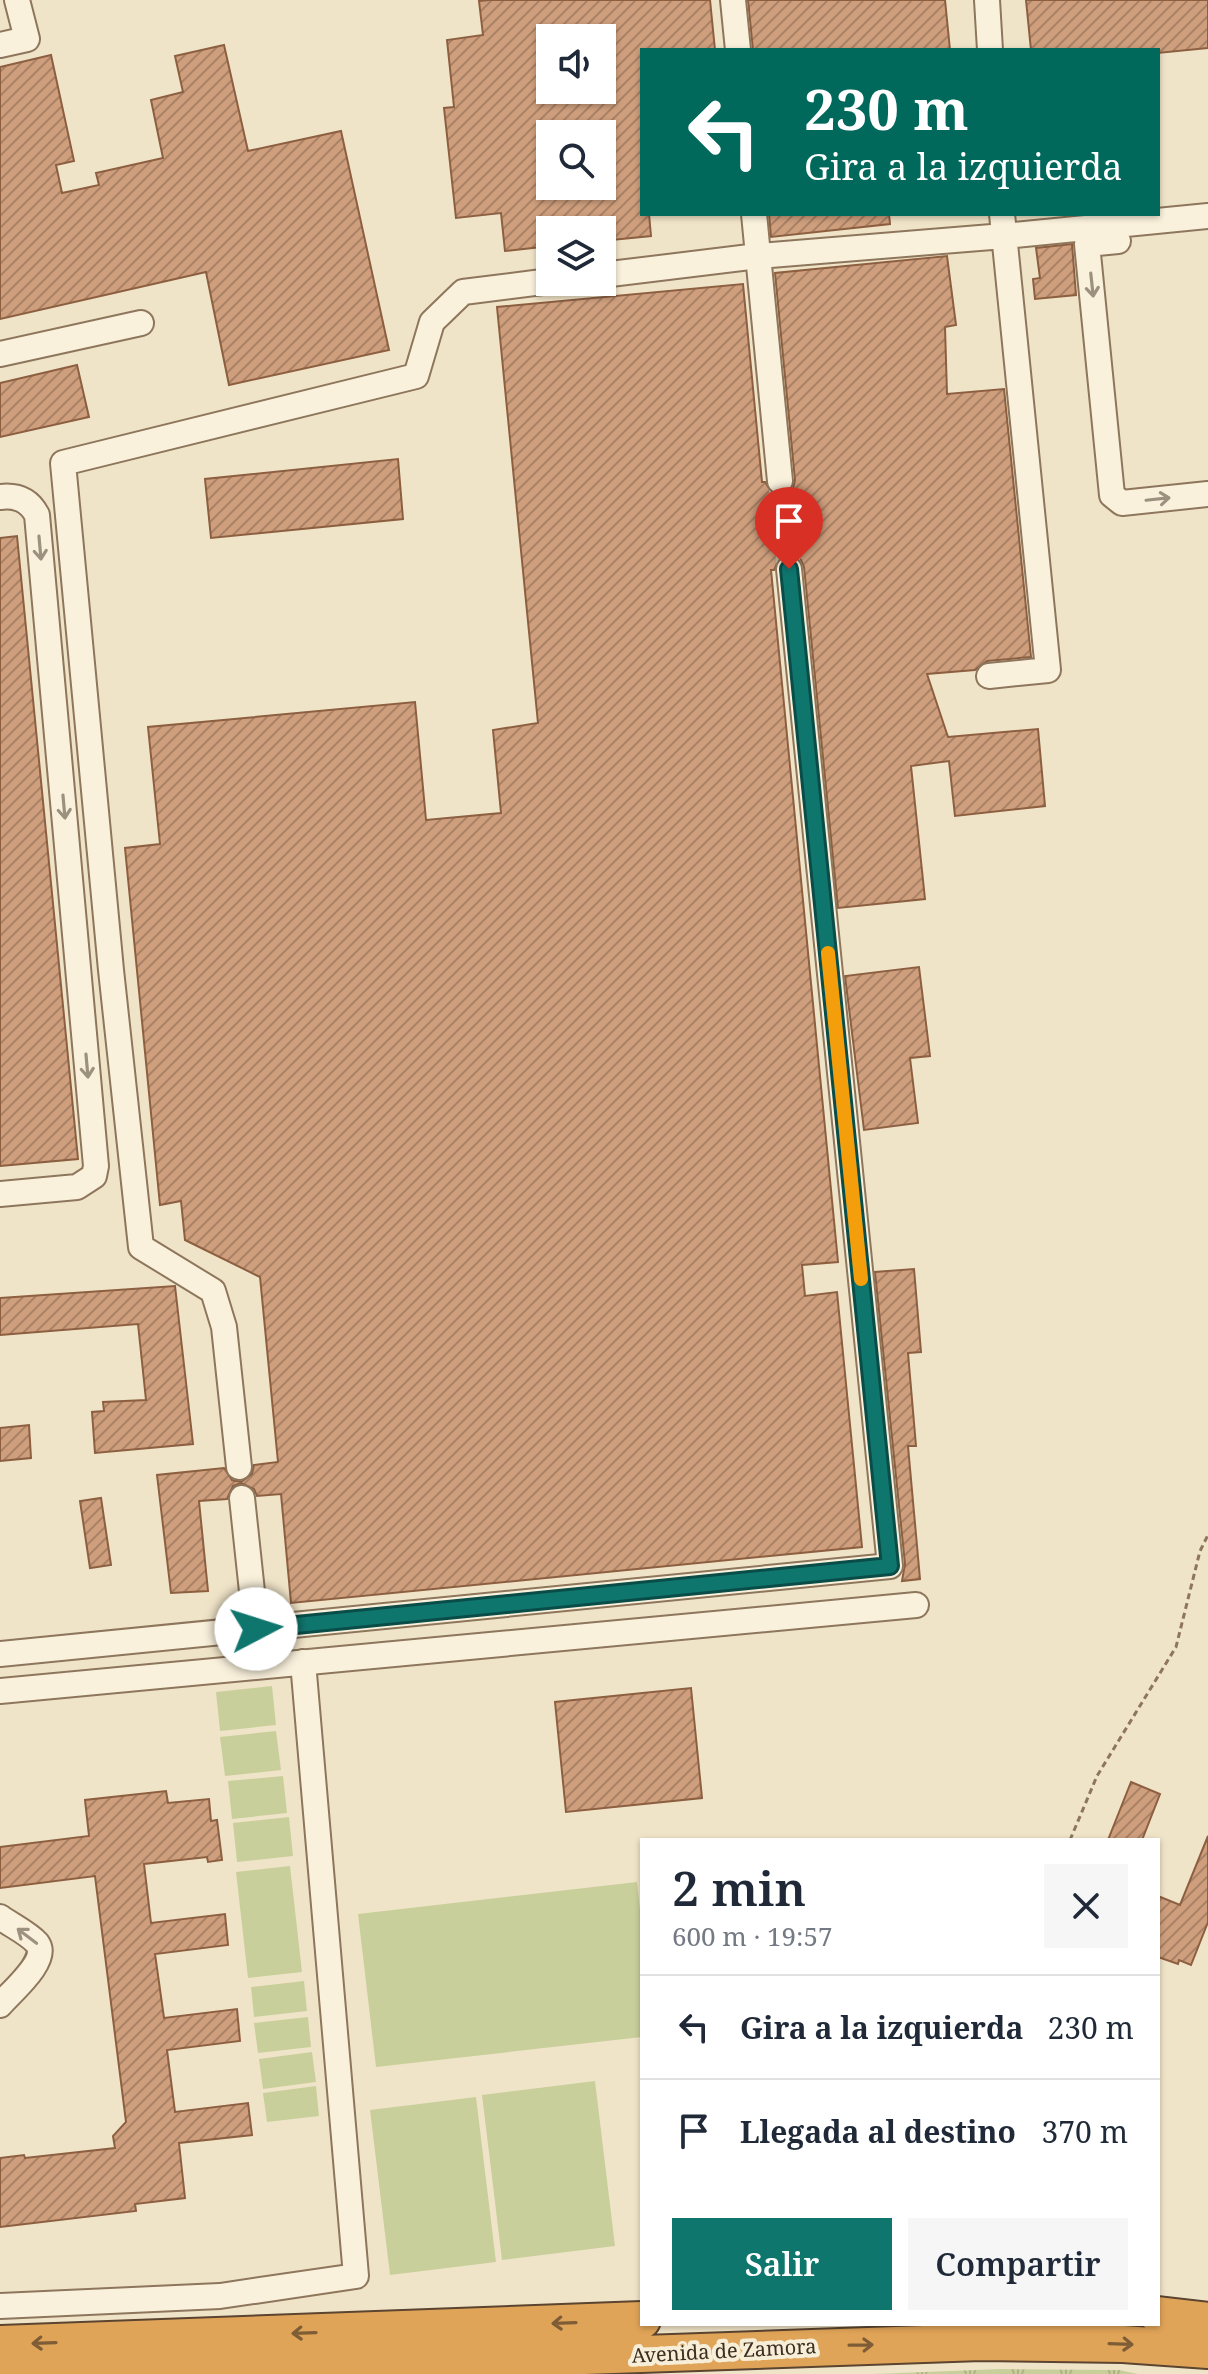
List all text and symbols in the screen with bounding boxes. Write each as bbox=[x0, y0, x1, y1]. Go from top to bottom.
map controls bbox=[536, 24, 616, 296]
button: sound bbox=[536, 24, 616, 104]
text: 230 m bbox=[804, 70, 969, 146]
icon: left bbox=[672, 80, 776, 184]
button: search bbox=[536, 120, 616, 200]
text: Gira a la izquierda bbox=[804, 142, 1123, 191]
button: layers bbox=[536, 216, 616, 296]
one-way arrow bbox=[1084, 271, 1099, 298]
pin bbox=[755, 487, 823, 569]
one-way arrow bbox=[1144, 492, 1171, 507]
icon: arrive bbox=[767, 499, 811, 543]
one-way arrow bbox=[33, 534, 48, 561]
one-way arrow bbox=[56, 793, 71, 820]
one-way arrow bbox=[80, 1052, 95, 1079]
position arrow bbox=[214, 1587, 298, 1671]
text: 2 min bbox=[672, 1855, 806, 1920]
button: close bbox=[1044, 1864, 1128, 1948]
text: 600 m · 19:57 bbox=[672, 1918, 833, 1954]
one-way arrow bbox=[17, 1928, 38, 1945]
icon: left bbox=[672, 2005, 716, 2049]
text: Gira a la izquierda bbox=[740, 2007, 1023, 2048]
text: 230 m bbox=[1047, 2007, 1134, 2048]
icon: arrive bbox=[672, 2109, 716, 2153]
text: Llegada al destino bbox=[740, 2111, 1016, 2152]
text: 370 m bbox=[1042, 2111, 1128, 2152]
button: Salir bbox=[672, 2218, 892, 2310]
button: Compartir bbox=[908, 2218, 1128, 2310]
one-way arrow bbox=[551, 2315, 578, 2330]
one-way arrow bbox=[291, 2325, 318, 2340]
street label: Avenida de Zamora bbox=[631, 2332, 817, 2369]
one-way arrow bbox=[31, 2335, 58, 2350]
one-way arrow bbox=[1107, 2336, 1134, 2352]
one-way arrow bbox=[847, 2337, 874, 2352]

